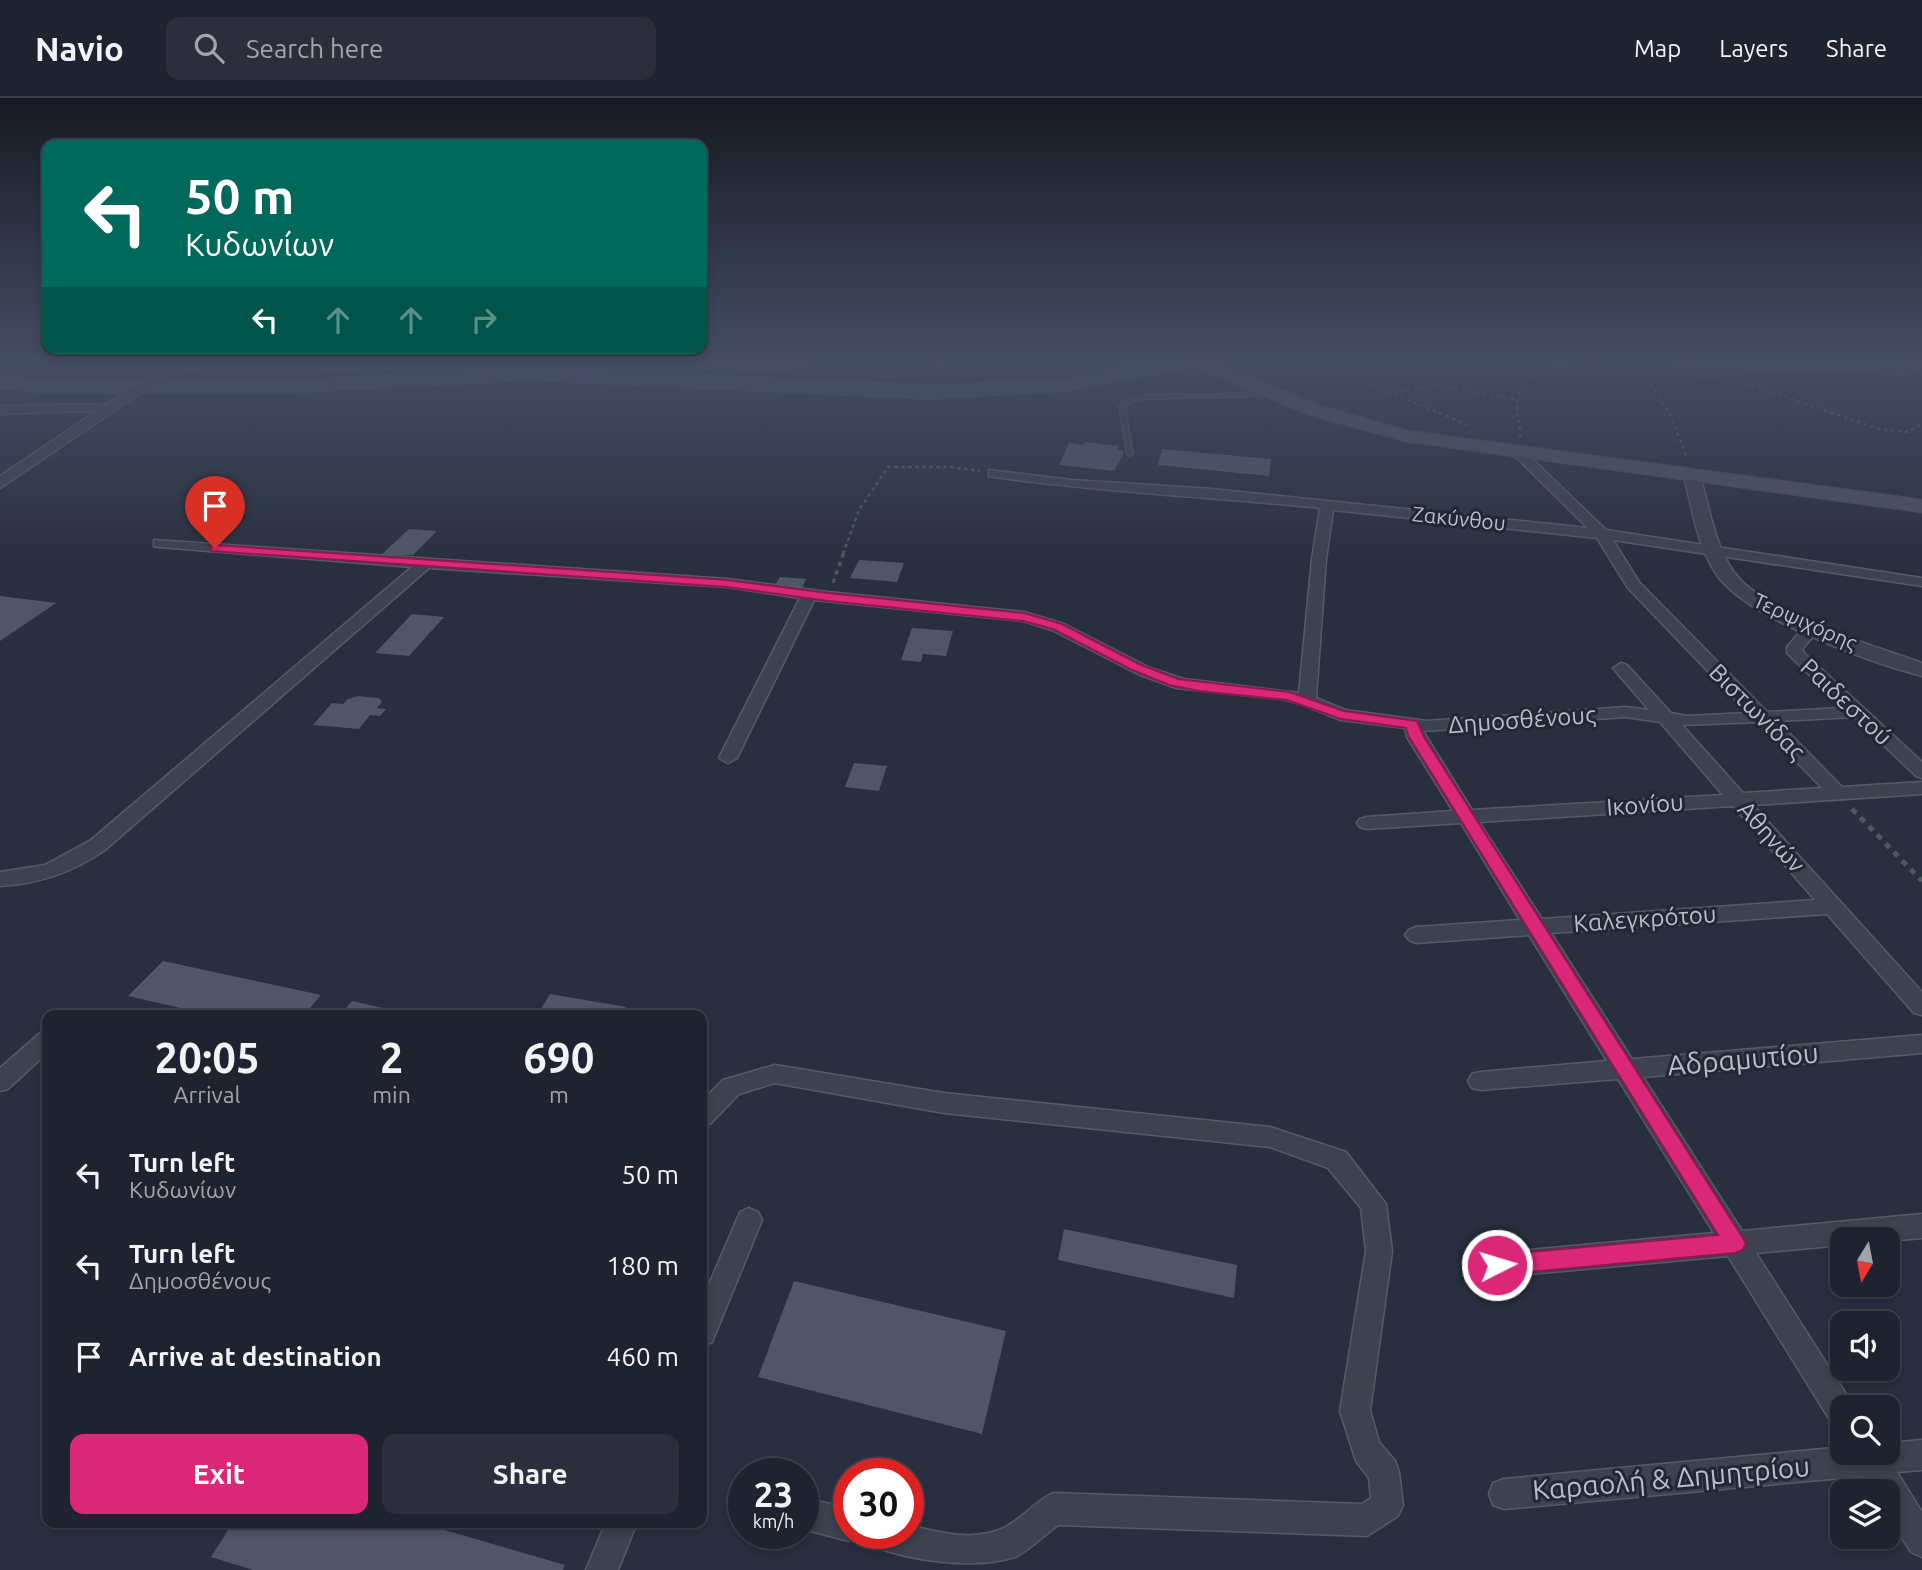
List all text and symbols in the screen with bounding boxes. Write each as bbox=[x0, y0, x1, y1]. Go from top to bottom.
search box bbox=[166, 17, 656, 80]
icon: search bbox=[190, 29, 228, 67]
text: Navio bbox=[35, 30, 124, 67]
text: Search here bbox=[246, 34, 383, 63]
text: Map bbox=[1634, 35, 1681, 62]
text: Layers bbox=[1719, 35, 1788, 62]
text: Share bbox=[1826, 35, 1887, 62]
icon: left bbox=[70, 168, 161, 259]
text: 50 m bbox=[185, 168, 294, 223]
text: Κυδωνίων bbox=[185, 226, 334, 262]
icon: left bbox=[246, 301, 284, 339]
icon: ahead bbox=[319, 301, 357, 339]
icon: ahead bbox=[392, 301, 430, 339]
icon: right bbox=[465, 301, 503, 339]
pin bbox=[185, 476, 245, 548]
icon: arrive bbox=[196, 487, 234, 525]
street label: Ζακύνθου bbox=[1411, 501, 1507, 535]
street label: Τερψιχόρης bbox=[1750, 588, 1861, 655]
street label: Ραιδεστού bbox=[1795, 653, 1897, 750]
street label: Βιστωνίδας bbox=[1704, 658, 1811, 765]
street label: Δημοσθένους bbox=[1447, 701, 1597, 738]
street label: Ικονίου bbox=[1605, 788, 1685, 821]
street label: Αθηνών bbox=[1732, 796, 1811, 878]
street label: Καλεγκρότου bbox=[1573, 900, 1717, 937]
text: 20:05 bbox=[155, 1034, 260, 1081]
text: 2 bbox=[380, 1034, 403, 1081]
text: 690 bbox=[523, 1034, 594, 1081]
street label: Αδραμυτίου bbox=[1666, 1036, 1820, 1081]
text: Arrival bbox=[174, 1082, 241, 1107]
text: min bbox=[372, 1082, 411, 1107]
text: m bbox=[549, 1082, 569, 1107]
text: Turn left bbox=[129, 1148, 235, 1177]
icon: left bbox=[70, 1156, 108, 1194]
text: 50 m bbox=[621, 1160, 679, 1189]
text: Κυδωνίων bbox=[129, 1177, 236, 1202]
north arrow bbox=[1830, 1227, 1900, 1297]
map controls bbox=[1830, 1227, 1900, 1549]
position arrow bbox=[1460, 1228, 1534, 1302]
text: Turn left bbox=[129, 1239, 235, 1268]
icon: left bbox=[70, 1247, 108, 1285]
text: 180 m bbox=[607, 1251, 679, 1280]
text: Δημοσθένους bbox=[129, 1268, 271, 1293]
button: sound bbox=[1830, 1311, 1900, 1381]
icon: arrive bbox=[70, 1338, 108, 1376]
text: Arrive at destination bbox=[129, 1342, 382, 1371]
text: 460 m bbox=[607, 1342, 679, 1371]
button: search bbox=[1830, 1395, 1900, 1465]
button: Exit bbox=[70, 1434, 368, 1514]
button: Share bbox=[382, 1434, 679, 1514]
street label: Καραολή & Δημητρίου bbox=[1531, 1450, 1811, 1505]
speed limit sign: 30 bbox=[833, 1458, 924, 1549]
text: 23 bbox=[754, 1474, 793, 1514]
button: layers bbox=[1830, 1479, 1900, 1549]
text: km/h bbox=[753, 1511, 794, 1531]

